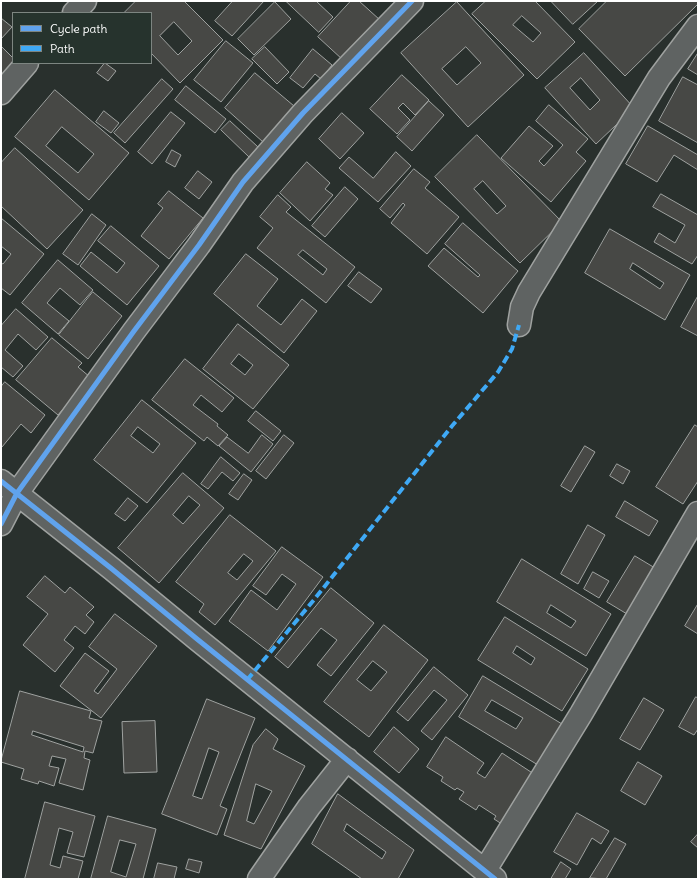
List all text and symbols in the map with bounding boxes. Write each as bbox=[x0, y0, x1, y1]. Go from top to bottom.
legend bbox=[12, 12, 152, 64]
text: Cycle path bbox=[50, 21, 107, 36]
text: Path bbox=[50, 41, 75, 56]

